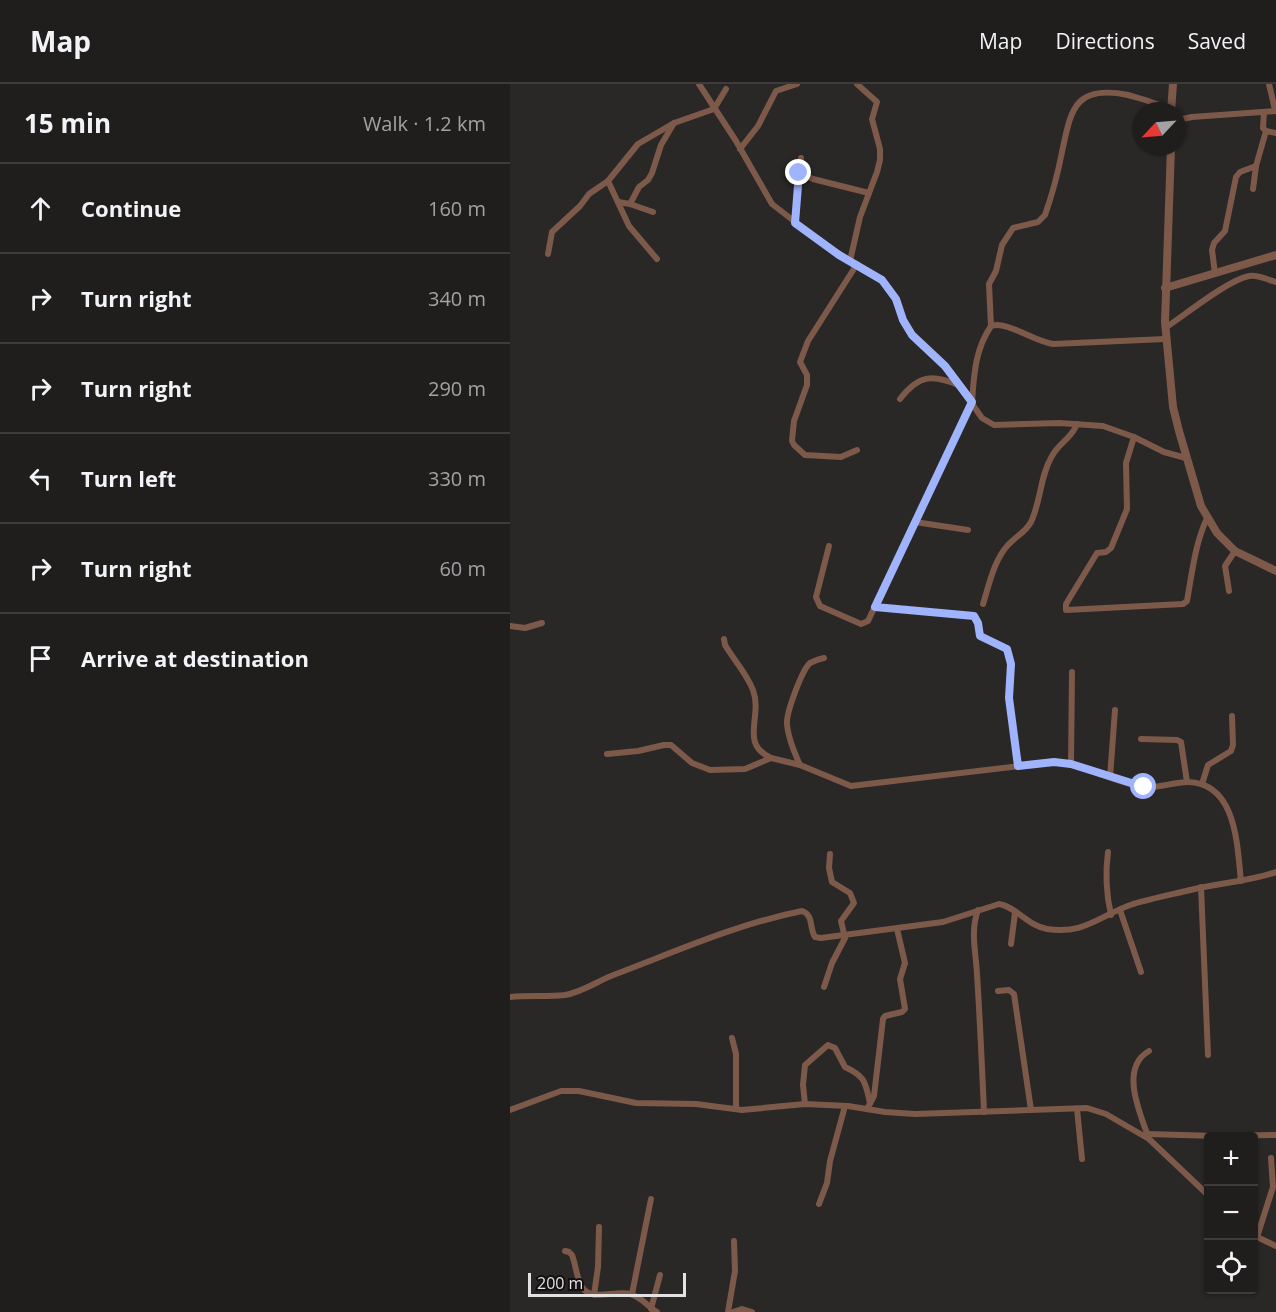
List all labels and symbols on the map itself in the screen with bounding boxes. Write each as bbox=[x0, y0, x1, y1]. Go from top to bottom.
north arrow bbox=[1132, 102, 1186, 156]
route end bbox=[785, 159, 811, 185]
route start bbox=[1130, 773, 1156, 799]
scale bar bbox=[528, 1270, 686, 1298]

